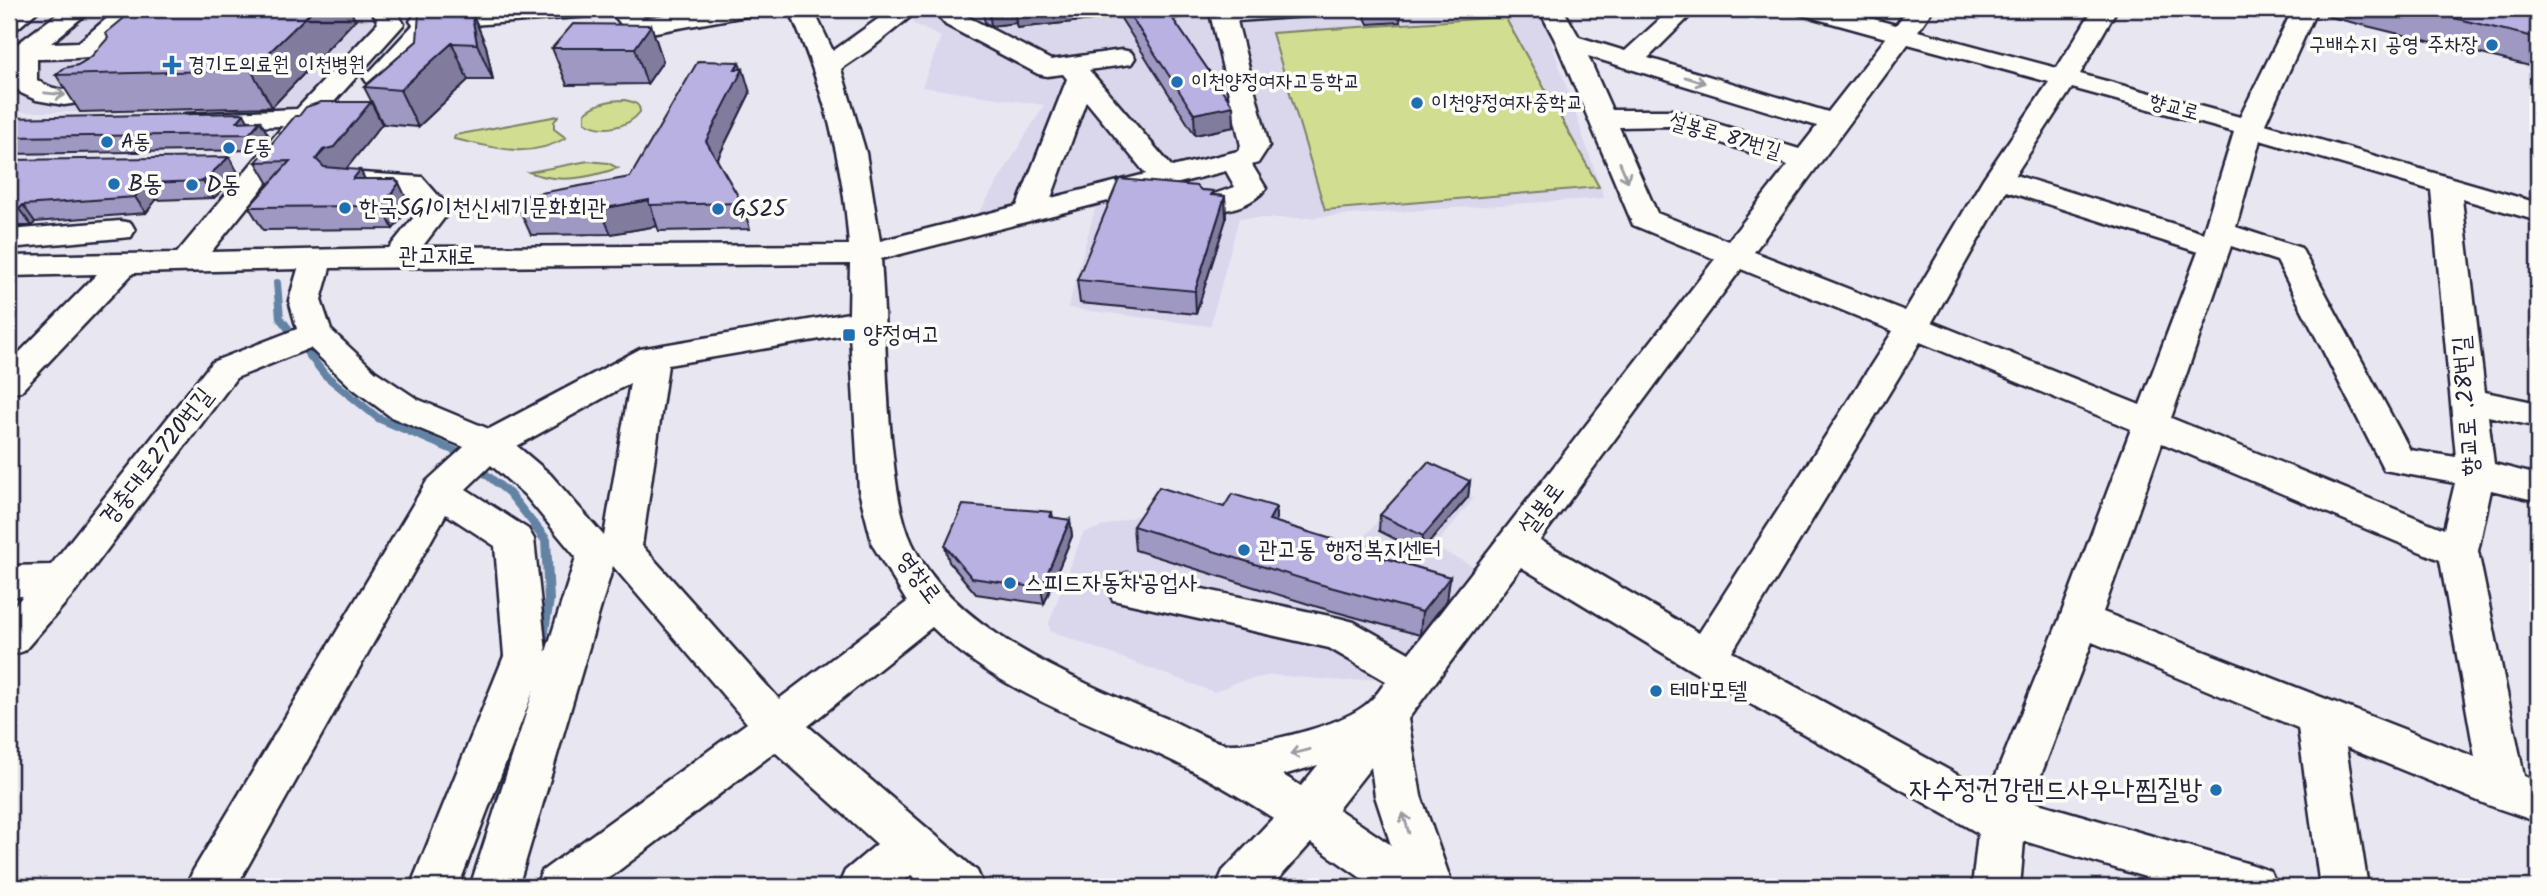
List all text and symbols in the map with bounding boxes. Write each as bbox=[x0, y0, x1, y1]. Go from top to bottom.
place label: 구배수지 공영 주차장 bbox=[2309, 29, 2478, 62]
marker: 구배수지 공영 주차장 bbox=[2484, 37, 2500, 53]
place label: 경기도의료원 이천병원 bbox=[188, 49, 365, 82]
marker: 경기도의료원 이천병원 bbox=[162, 55, 182, 75]
place label: 이천양정여자고등학교 bbox=[1191, 66, 1360, 99]
marker: 이천양정여자고등학교 bbox=[1169, 74, 1185, 90]
one-way arrow bbox=[1684, 75, 1706, 88]
street label: 향교로 bbox=[2145, 86, 2203, 130]
place label: 이천양정여자중학교 bbox=[1431, 87, 1583, 120]
one-way arrow bbox=[43, 88, 66, 101]
marker: 이천양정여자중학교 bbox=[1409, 95, 1425, 111]
street label: 설봉로 87번길 bbox=[1665, 105, 1785, 169]
place label: A동 bbox=[121, 126, 151, 159]
place label: E동 bbox=[243, 132, 272, 165]
marker: A동 bbox=[99, 134, 115, 150]
marker: E동 bbox=[221, 140, 237, 156]
one-way arrow bbox=[1619, 161, 1632, 183]
place label: B동 bbox=[128, 165, 163, 204]
place label: D동 bbox=[206, 166, 241, 205]
marker: B동 bbox=[106, 176, 122, 192]
marker: D동 bbox=[184, 177, 200, 193]
place label: 한국SGI이천신세기문화회관 bbox=[359, 189, 606, 228]
place label: GS25 bbox=[732, 190, 788, 229]
marker: 한국SGI이천신세기문화회관 bbox=[337, 200, 353, 216]
marker: GS25 bbox=[710, 201, 726, 217]
street label: 관고재로 bbox=[398, 237, 476, 276]
place label: 양정여고 bbox=[863, 316, 940, 355]
marker: 양정여고 bbox=[841, 327, 857, 343]
street label: 향교로 .28번길 bbox=[2443, 335, 2491, 477]
street label: 경충대로2720번길 bbox=[90, 379, 224, 535]
street label: 설봉로 bbox=[1509, 474, 1575, 544]
place label: 관고동 행정복지센터 bbox=[1258, 531, 1441, 570]
marker: 관고동 행정복지센터 bbox=[1236, 542, 1252, 558]
street label: 영창로 bbox=[885, 543, 951, 613]
place label: 스피드자동차공업사 bbox=[1024, 564, 1198, 603]
marker: 스피드자동차공업사 bbox=[1002, 575, 1018, 591]
place label: 테마모텔 bbox=[1670, 672, 1747, 711]
marker: 테마모텔 bbox=[1648, 683, 1664, 699]
one-way arrow bbox=[1289, 746, 1312, 759]
place label: 자수정건강랜드사우나찜질방 bbox=[1909, 768, 2202, 813]
marker: 자수정건강랜드사우나찜질방 bbox=[2208, 782, 2224, 798]
one-way arrow bbox=[1399, 812, 1412, 834]

